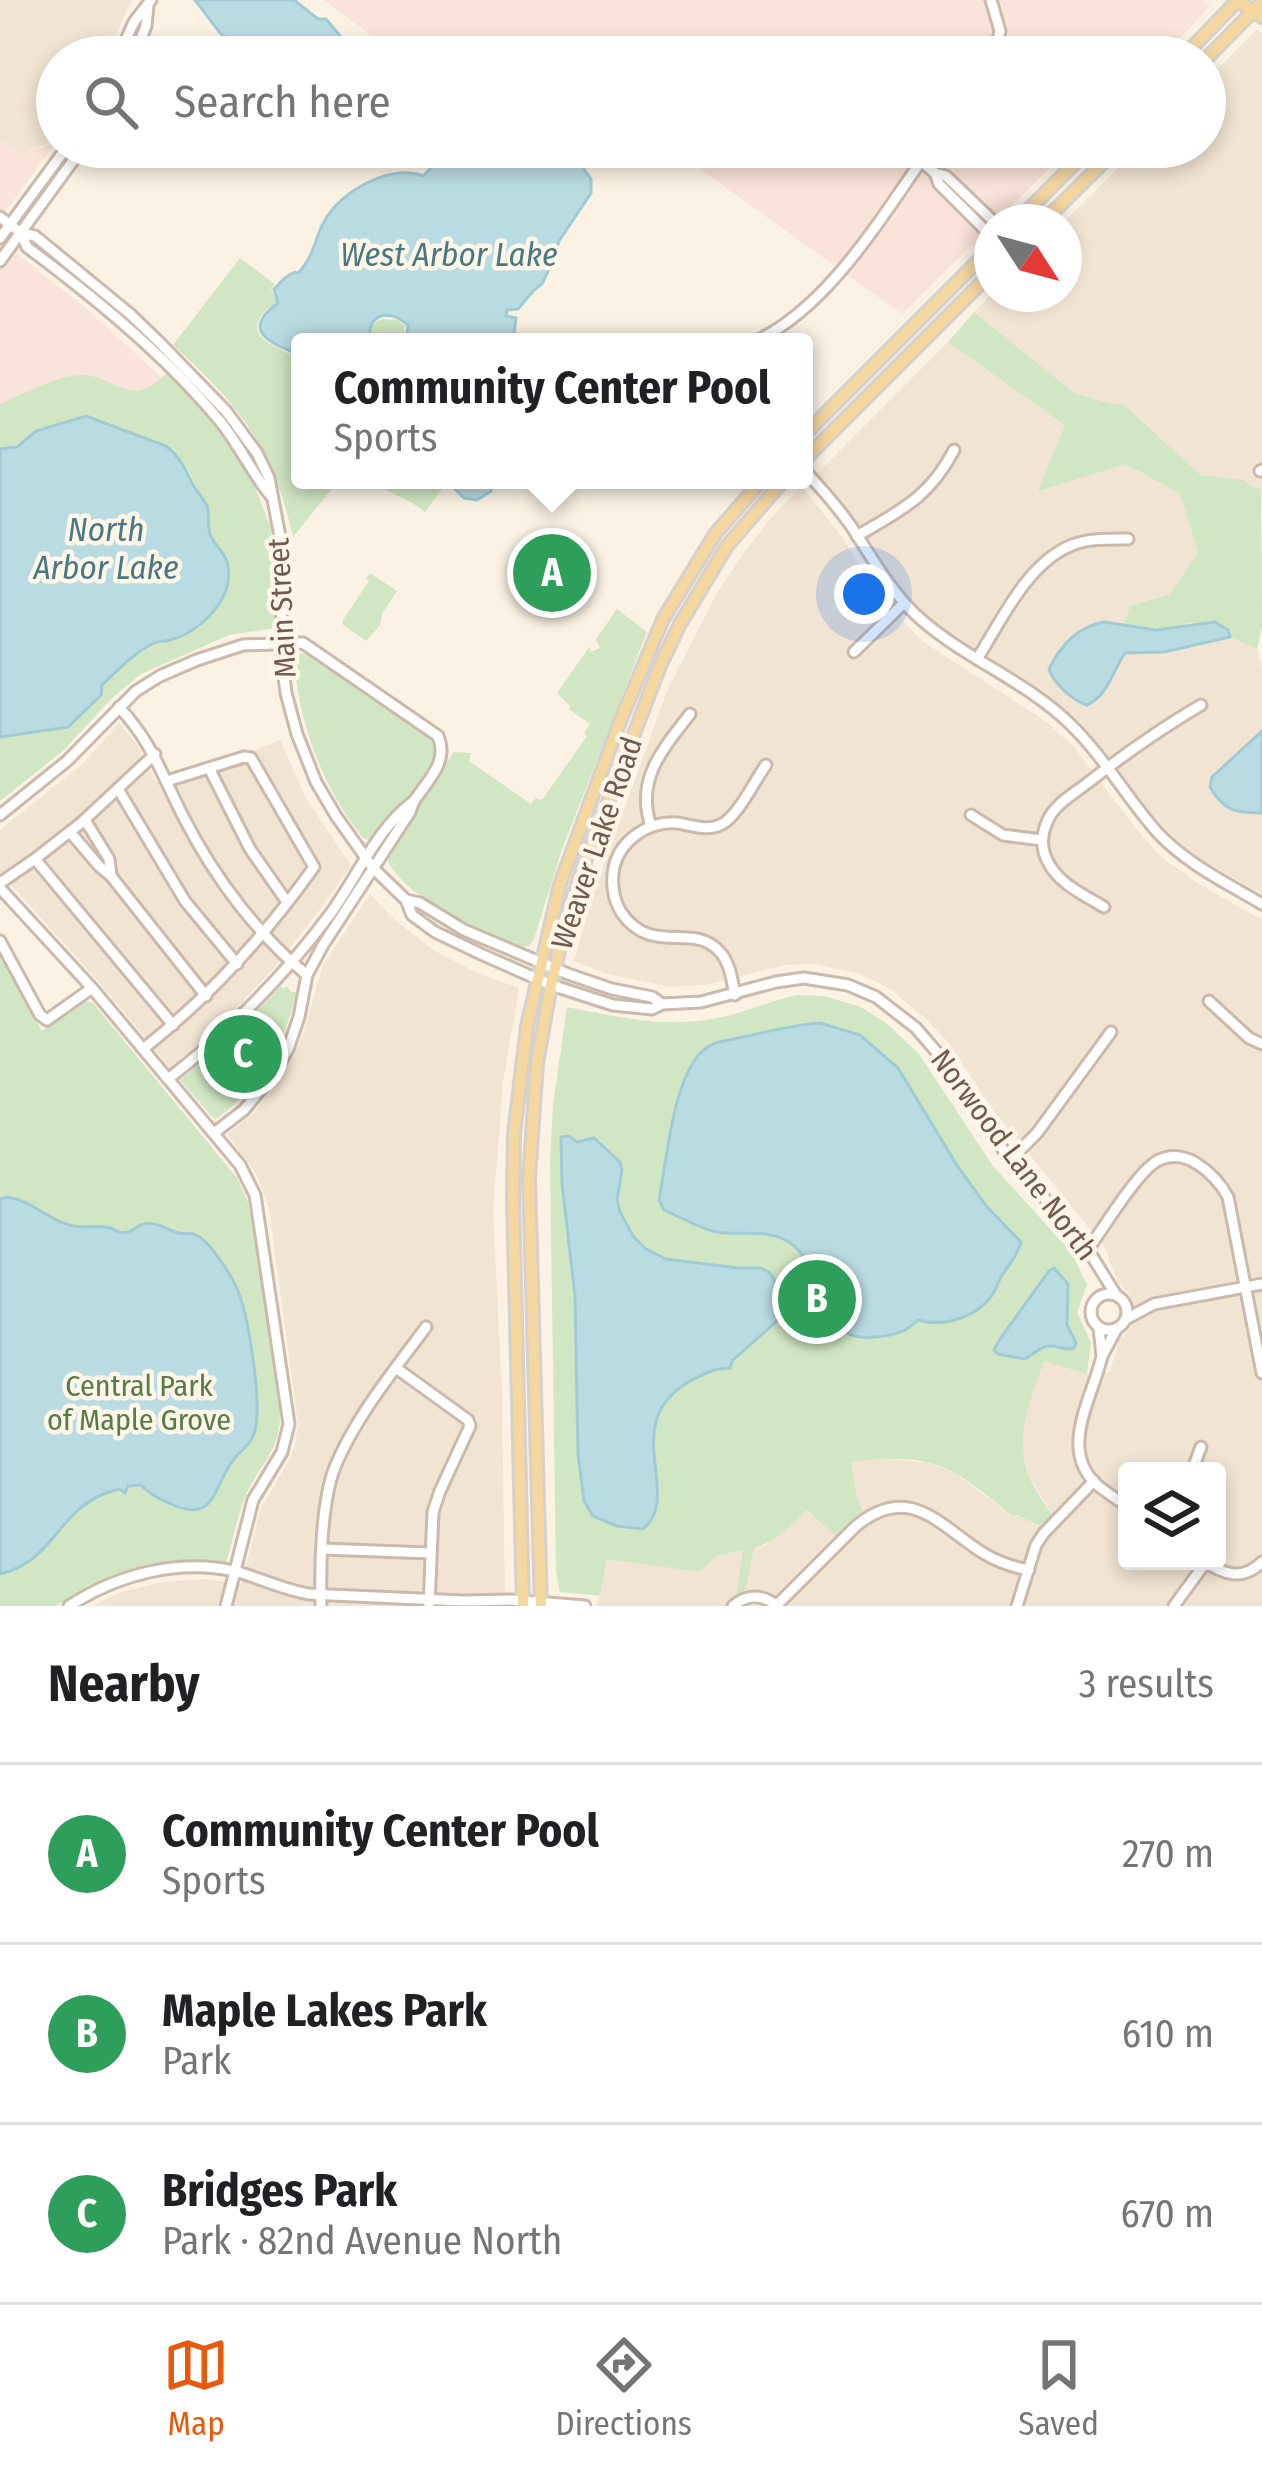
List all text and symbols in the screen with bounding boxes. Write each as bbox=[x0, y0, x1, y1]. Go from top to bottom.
search box bbox=[36, 36, 1226, 168]
icon: search bbox=[78, 69, 144, 135]
text: Search here bbox=[174, 75, 391, 129]
north arrow bbox=[974, 204, 1082, 312]
water label: West Arbor Lake bbox=[340, 235, 558, 275]
popup bbox=[291, 333, 813, 489]
text: Community Center Pool bbox=[334, 361, 770, 415]
text: Sports bbox=[334, 415, 437, 461]
water label: North Arbor Lake bbox=[32, 510, 179, 588]
pin: A bbox=[513, 528, 591, 618]
street label: Main Street bbox=[260, 537, 304, 679]
your location bbox=[834, 564, 894, 624]
street label: Weaver Lake Road bbox=[544, 732, 650, 954]
pin: C bbox=[204, 1009, 282, 1099]
street label: Norwood Lane North bbox=[923, 1043, 1105, 1267]
pin: B bbox=[778, 1254, 856, 1344]
park label: Central Park of Maple Grove bbox=[47, 1368, 231, 1438]
map controls bbox=[1118, 1462, 1226, 1570]
button: layers bbox=[1118, 1462, 1226, 1570]
text: Nearby bbox=[48, 1653, 200, 1715]
text: 3 results bbox=[1079, 1661, 1214, 1707]
text: Community Center Pool bbox=[162, 1804, 599, 1858]
text: A bbox=[76, 1831, 98, 1877]
text: 270 m bbox=[1122, 1831, 1214, 1877]
text: Sports bbox=[162, 1858, 266, 1904]
text: Maple Lakes Park bbox=[162, 1984, 487, 2038]
text: B bbox=[76, 2011, 98, 2057]
text: 610 m bbox=[1122, 2011, 1214, 2057]
text: Park bbox=[162, 2038, 231, 2084]
text: Bridges Park bbox=[162, 2164, 397, 2218]
text: C bbox=[77, 2191, 97, 2237]
text: 670 m bbox=[1121, 2191, 1214, 2237]
text: Park · 82nd Avenue North bbox=[162, 2218, 562, 2264]
tab: Map bbox=[163, 2332, 229, 2444]
tab: Directions bbox=[555, 2332, 692, 2444]
tab: Saved bbox=[1018, 2332, 1099, 2444]

